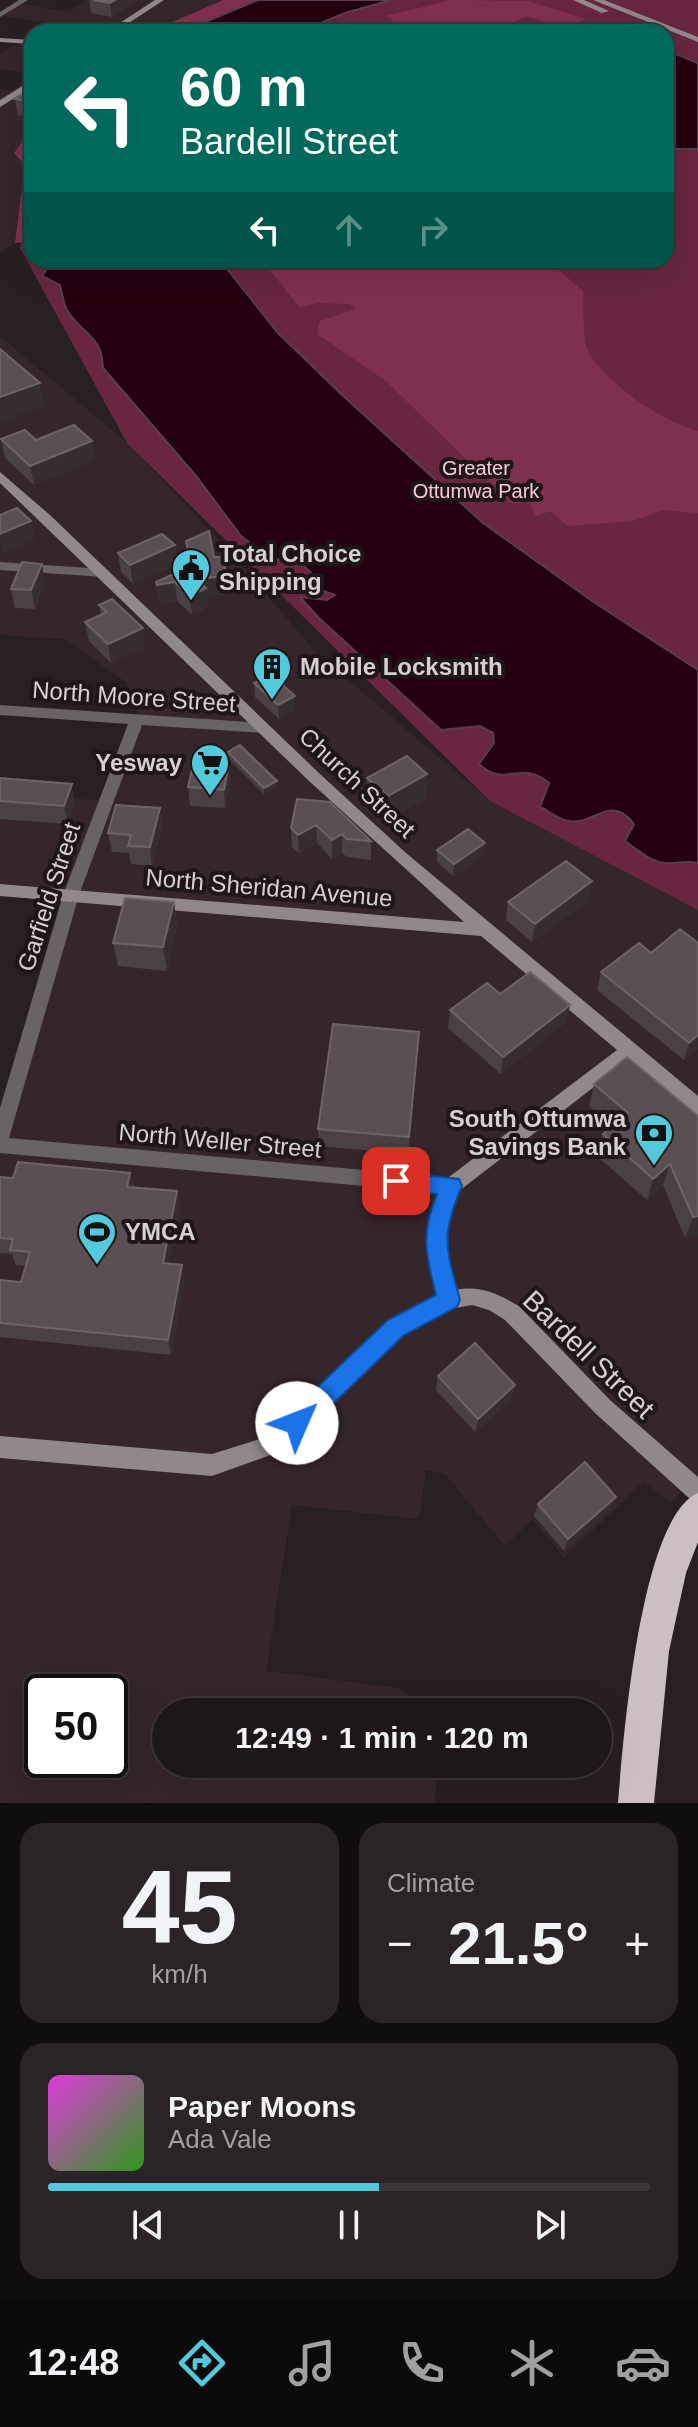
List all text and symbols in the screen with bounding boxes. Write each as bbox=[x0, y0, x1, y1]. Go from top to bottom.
text: 60 m bbox=[180, 55, 308, 118]
icon: left bbox=[48, 56, 152, 160]
text: Bardell Street bbox=[180, 121, 398, 162]
icon: left bbox=[243, 208, 287, 252]
icon: ahead bbox=[327, 208, 371, 252]
icon: right bbox=[411, 208, 455, 252]
park label: Greater Ottumwa Park bbox=[413, 457, 540, 502]
place label: Total Choice Shipping bbox=[219, 540, 361, 595]
public building icon: Total Choice Shipping bbox=[170, 547, 212, 602]
building icon: Mobile Locksmith bbox=[251, 646, 293, 701]
place label: Mobile Locksmith bbox=[300, 653, 503, 680]
street label: North Moore Street bbox=[31, 676, 237, 717]
street label: Church Street bbox=[294, 722, 421, 843]
supermarket icon: Yesway bbox=[189, 742, 231, 797]
place label: Yesway bbox=[95, 749, 183, 776]
street label: Garfield Street bbox=[12, 819, 85, 975]
street label: North Sheridan Avenue bbox=[144, 863, 394, 912]
place label: South Ottumwa Savings Bank bbox=[449, 1105, 627, 1160]
bank icon: South Ottumwa Savings Bank bbox=[633, 1112, 675, 1167]
street label: North Weller Street bbox=[117, 1118, 323, 1163]
pin bbox=[362, 1147, 430, 1215]
icon: arrive bbox=[374, 1159, 418, 1203]
sports icon: YMCA bbox=[76, 1211, 118, 1266]
place label: YMCA bbox=[125, 1218, 196, 1245]
street label: Bardell Street bbox=[517, 1284, 661, 1425]
position arrow bbox=[255, 1381, 339, 1465]
speed limit sign: 50 bbox=[24, 1674, 128, 1778]
text: 12:49 · 1 min · 120 m bbox=[235, 1721, 529, 1754]
text: 45 bbox=[122, 1849, 237, 1965]
text: Climate bbox=[387, 1868, 475, 1898]
text: 21.5° bbox=[448, 1910, 589, 1977]
text: − bbox=[387, 1919, 413, 1968]
text: + bbox=[624, 1919, 650, 1968]
text: km/h bbox=[151, 1959, 208, 1989]
text: Paper Moons bbox=[168, 2090, 356, 2123]
text: Ada Vale bbox=[168, 2124, 272, 2154]
icon: previous bbox=[126, 2203, 170, 2247]
icon: pause bbox=[327, 2203, 371, 2247]
icon: next bbox=[528, 2203, 572, 2247]
icon: directions bbox=[174, 2335, 230, 2391]
icon: music bbox=[284, 2335, 340, 2391]
icon: phone bbox=[394, 2335, 450, 2391]
icon: climate bbox=[504, 2335, 560, 2391]
icon: car bbox=[615, 2335, 671, 2391]
text: 12:48 bbox=[27, 2342, 119, 2383]

